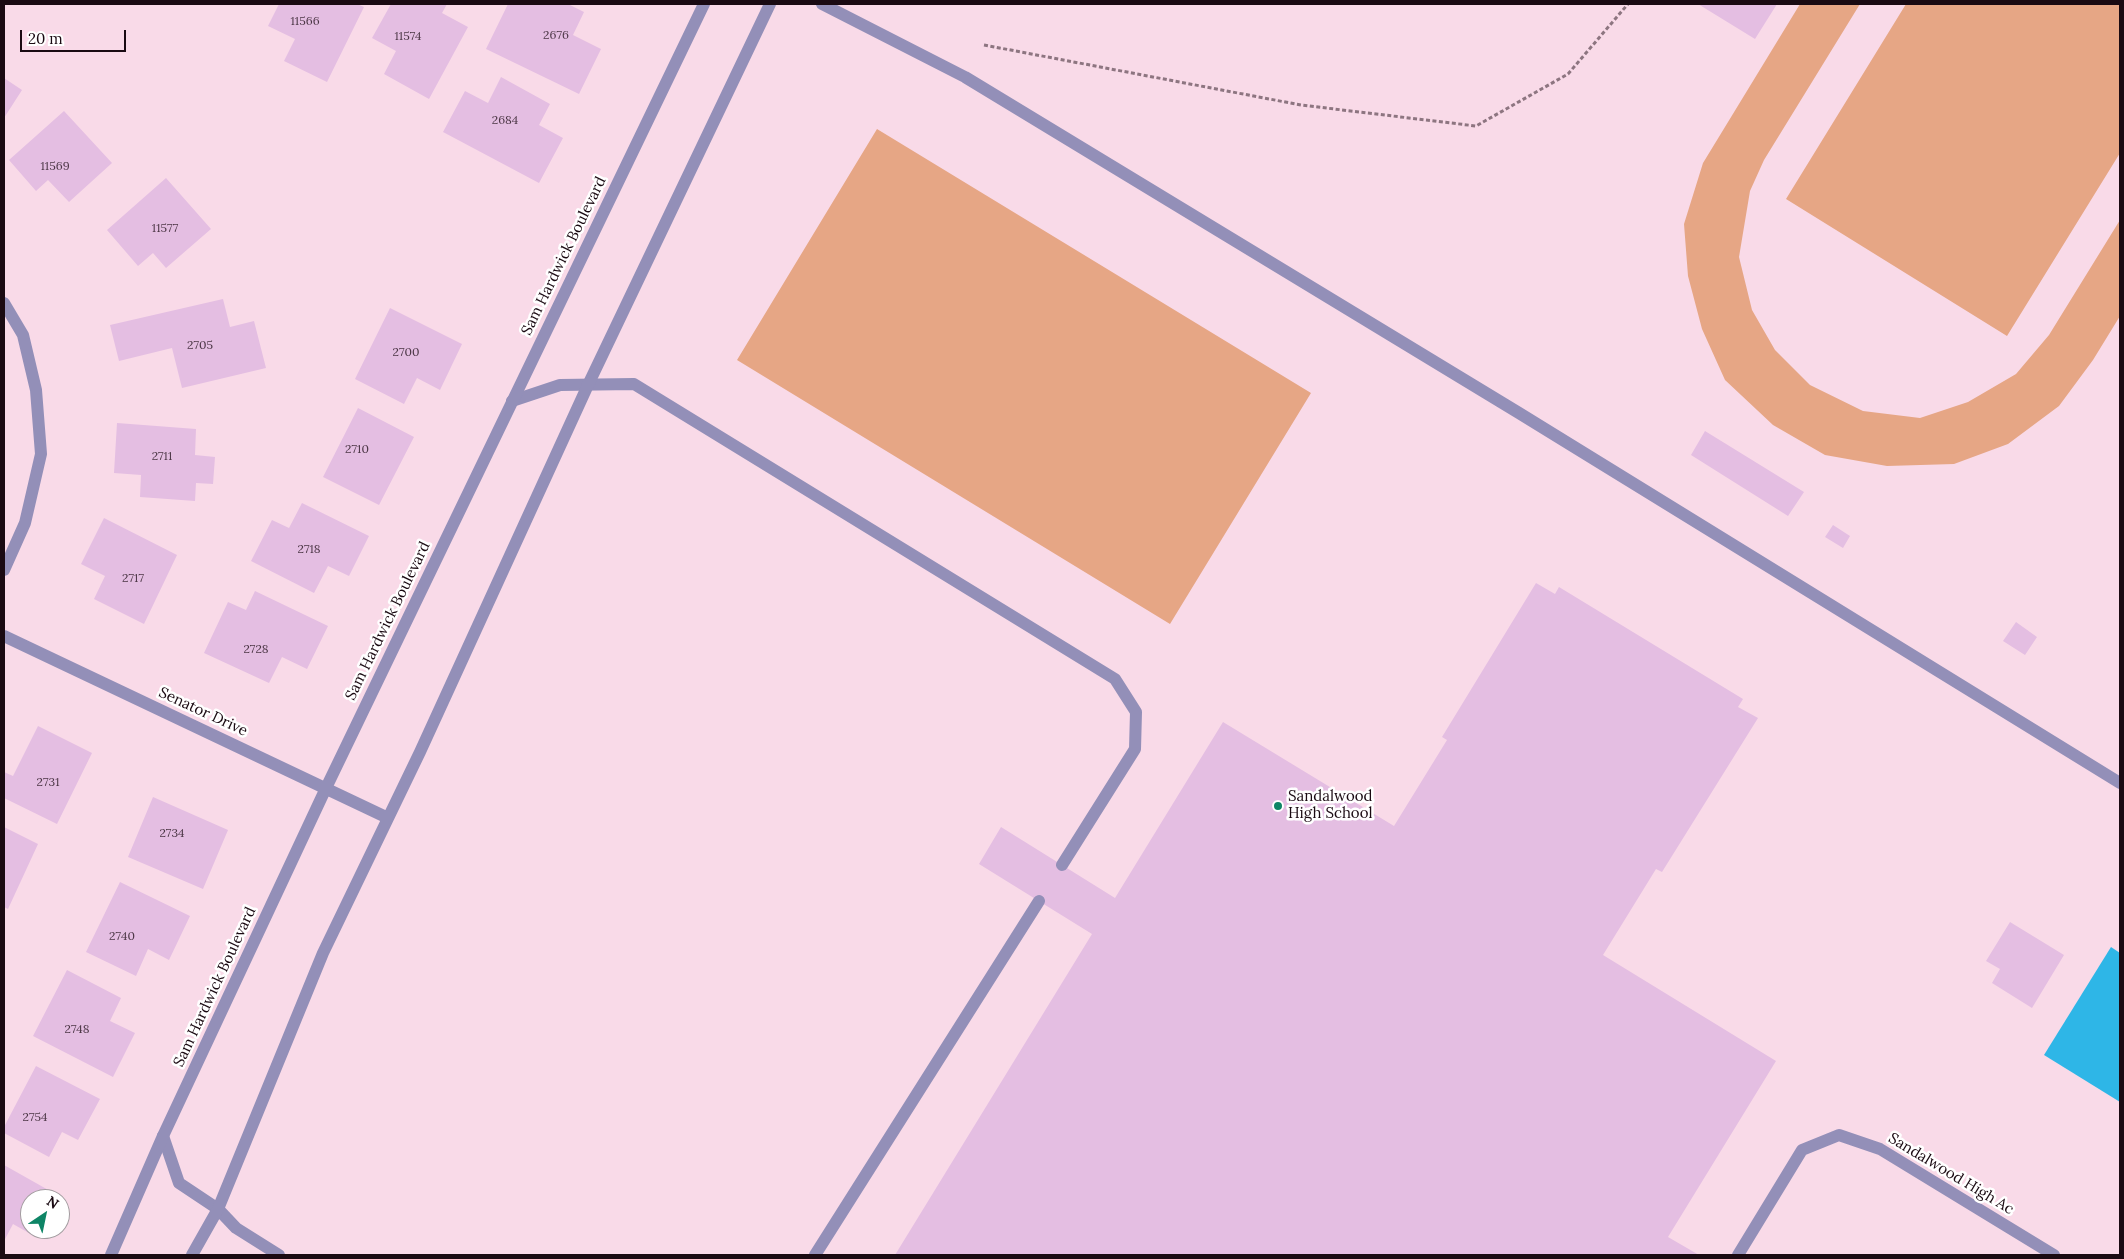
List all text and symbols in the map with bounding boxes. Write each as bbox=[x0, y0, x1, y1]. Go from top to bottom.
house number: 11566 bbox=[290, 15, 320, 29]
scale bar bbox=[22, 20, 129, 52]
text: 20 m bbox=[28, 29, 63, 48]
house number: 2676 bbox=[543, 29, 569, 43]
house number: 11574 bbox=[394, 30, 422, 44]
house number: 2684 bbox=[492, 114, 518, 128]
house number: 11569 bbox=[40, 160, 70, 174]
street label: Sam Hardwick Boulevard bbox=[518, 174, 610, 338]
house number: 11577 bbox=[152, 222, 178, 236]
house number: 2705 bbox=[187, 339, 213, 353]
house number: 2700 bbox=[393, 346, 419, 360]
house number: 2710 bbox=[345, 443, 369, 457]
house number: 2711 bbox=[152, 450, 172, 464]
street label: Sam Hardwick Boulevard bbox=[342, 539, 434, 703]
house number: 2718 bbox=[297, 543, 321, 557]
house number: 2717 bbox=[122, 572, 144, 586]
house number: 2728 bbox=[243, 643, 269, 657]
street label: Senator Drive bbox=[156, 684, 250, 740]
house number: 2731 bbox=[36, 776, 60, 790]
place label: Sandalwood High School bbox=[1288, 788, 1372, 823]
marker: Sandalwood High School bbox=[1272, 800, 1284, 812]
house number: 2734 bbox=[159, 827, 185, 841]
street label: Sam Hardwick Boulevard bbox=[170, 904, 260, 1070]
house number: 2740 bbox=[109, 930, 135, 944]
house number: 2748 bbox=[64, 1023, 90, 1037]
house number: 2754 bbox=[22, 1111, 48, 1125]
street label: Sandalwood High Ac bbox=[1885, 1129, 2017, 1219]
north arrow bbox=[20, 1189, 70, 1239]
text: N bbox=[43, 1192, 62, 1213]

